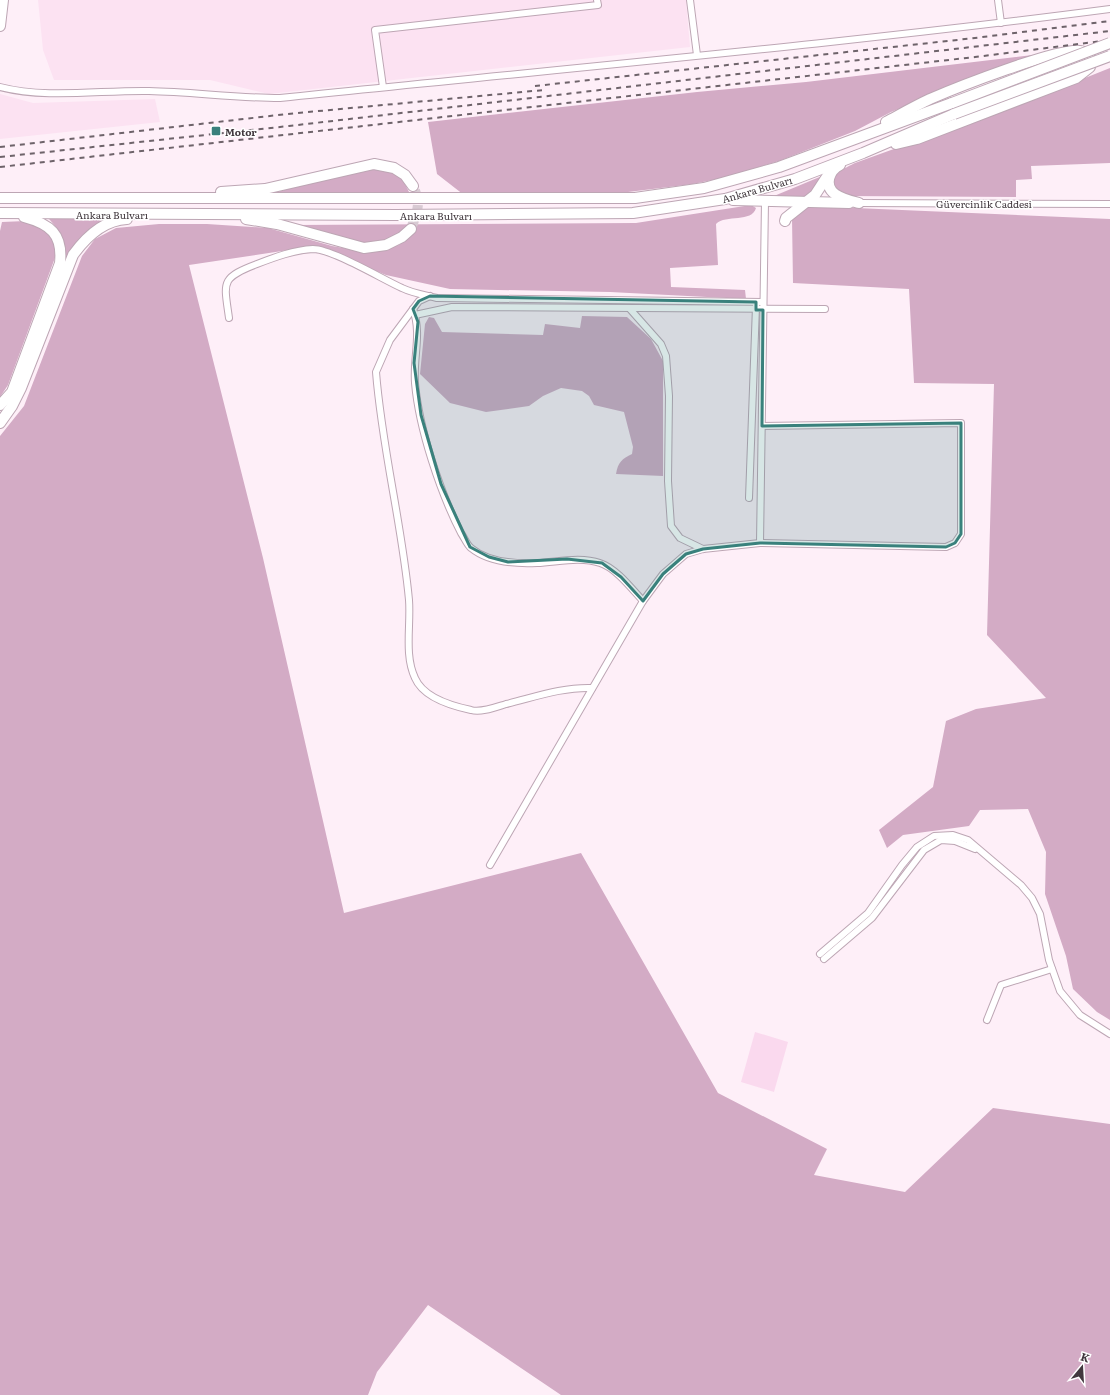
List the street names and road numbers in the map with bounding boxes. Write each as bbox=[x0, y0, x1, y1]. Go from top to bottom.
street label: Ankara Bulvarı bbox=[720, 172, 794, 206]
street label: Güvercinlik Caddesi bbox=[936, 196, 1033, 211]
street label: Ankara Bulvarı bbox=[76, 207, 149, 222]
street label: Ankara Bulvarı bbox=[400, 208, 473, 223]

